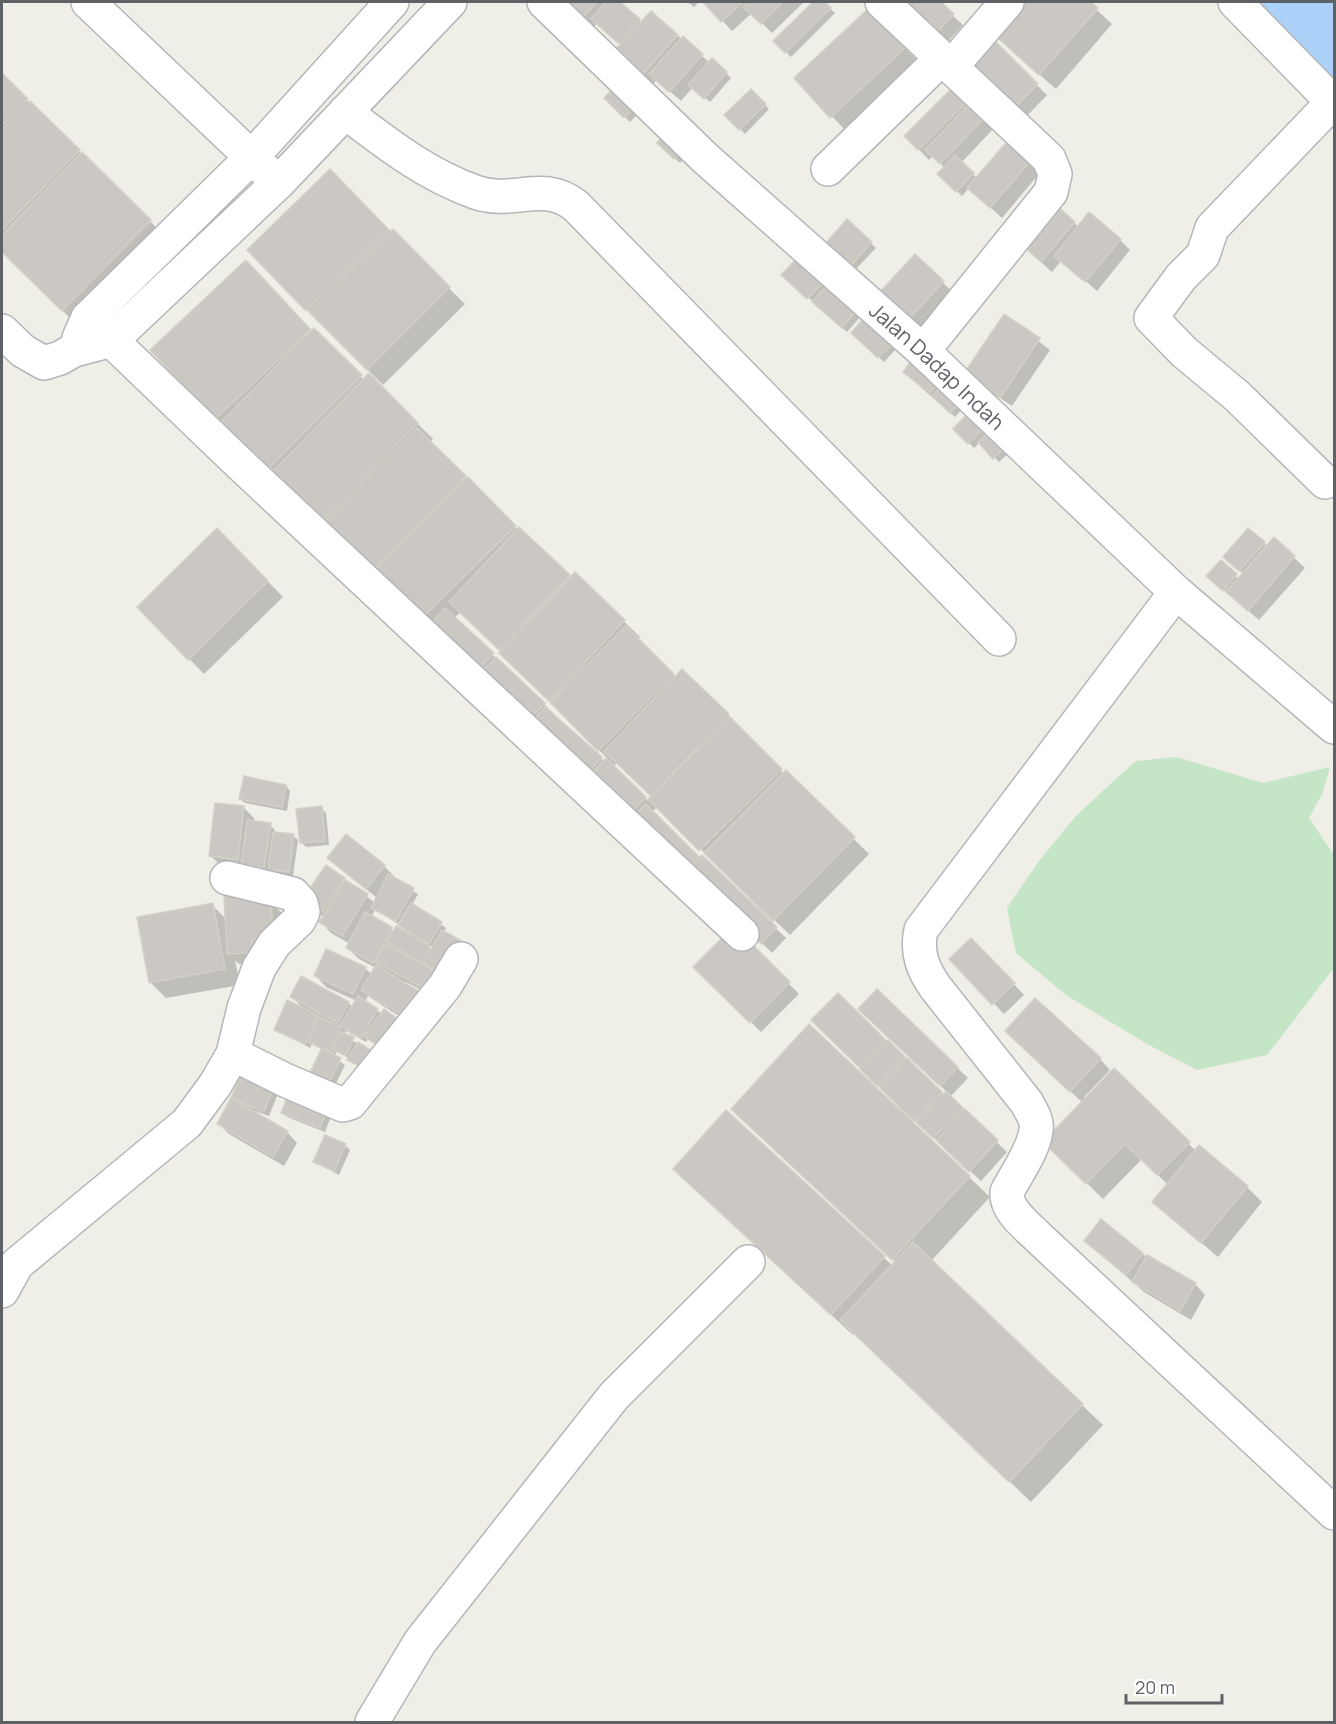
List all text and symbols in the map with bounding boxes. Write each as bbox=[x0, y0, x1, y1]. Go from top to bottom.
street label: Jalan Dadap Indah bbox=[864, 296, 1011, 436]
scale bar bbox=[1126, 1667, 1222, 1705]
text: 20 m bbox=[1135, 1675, 1175, 1699]

